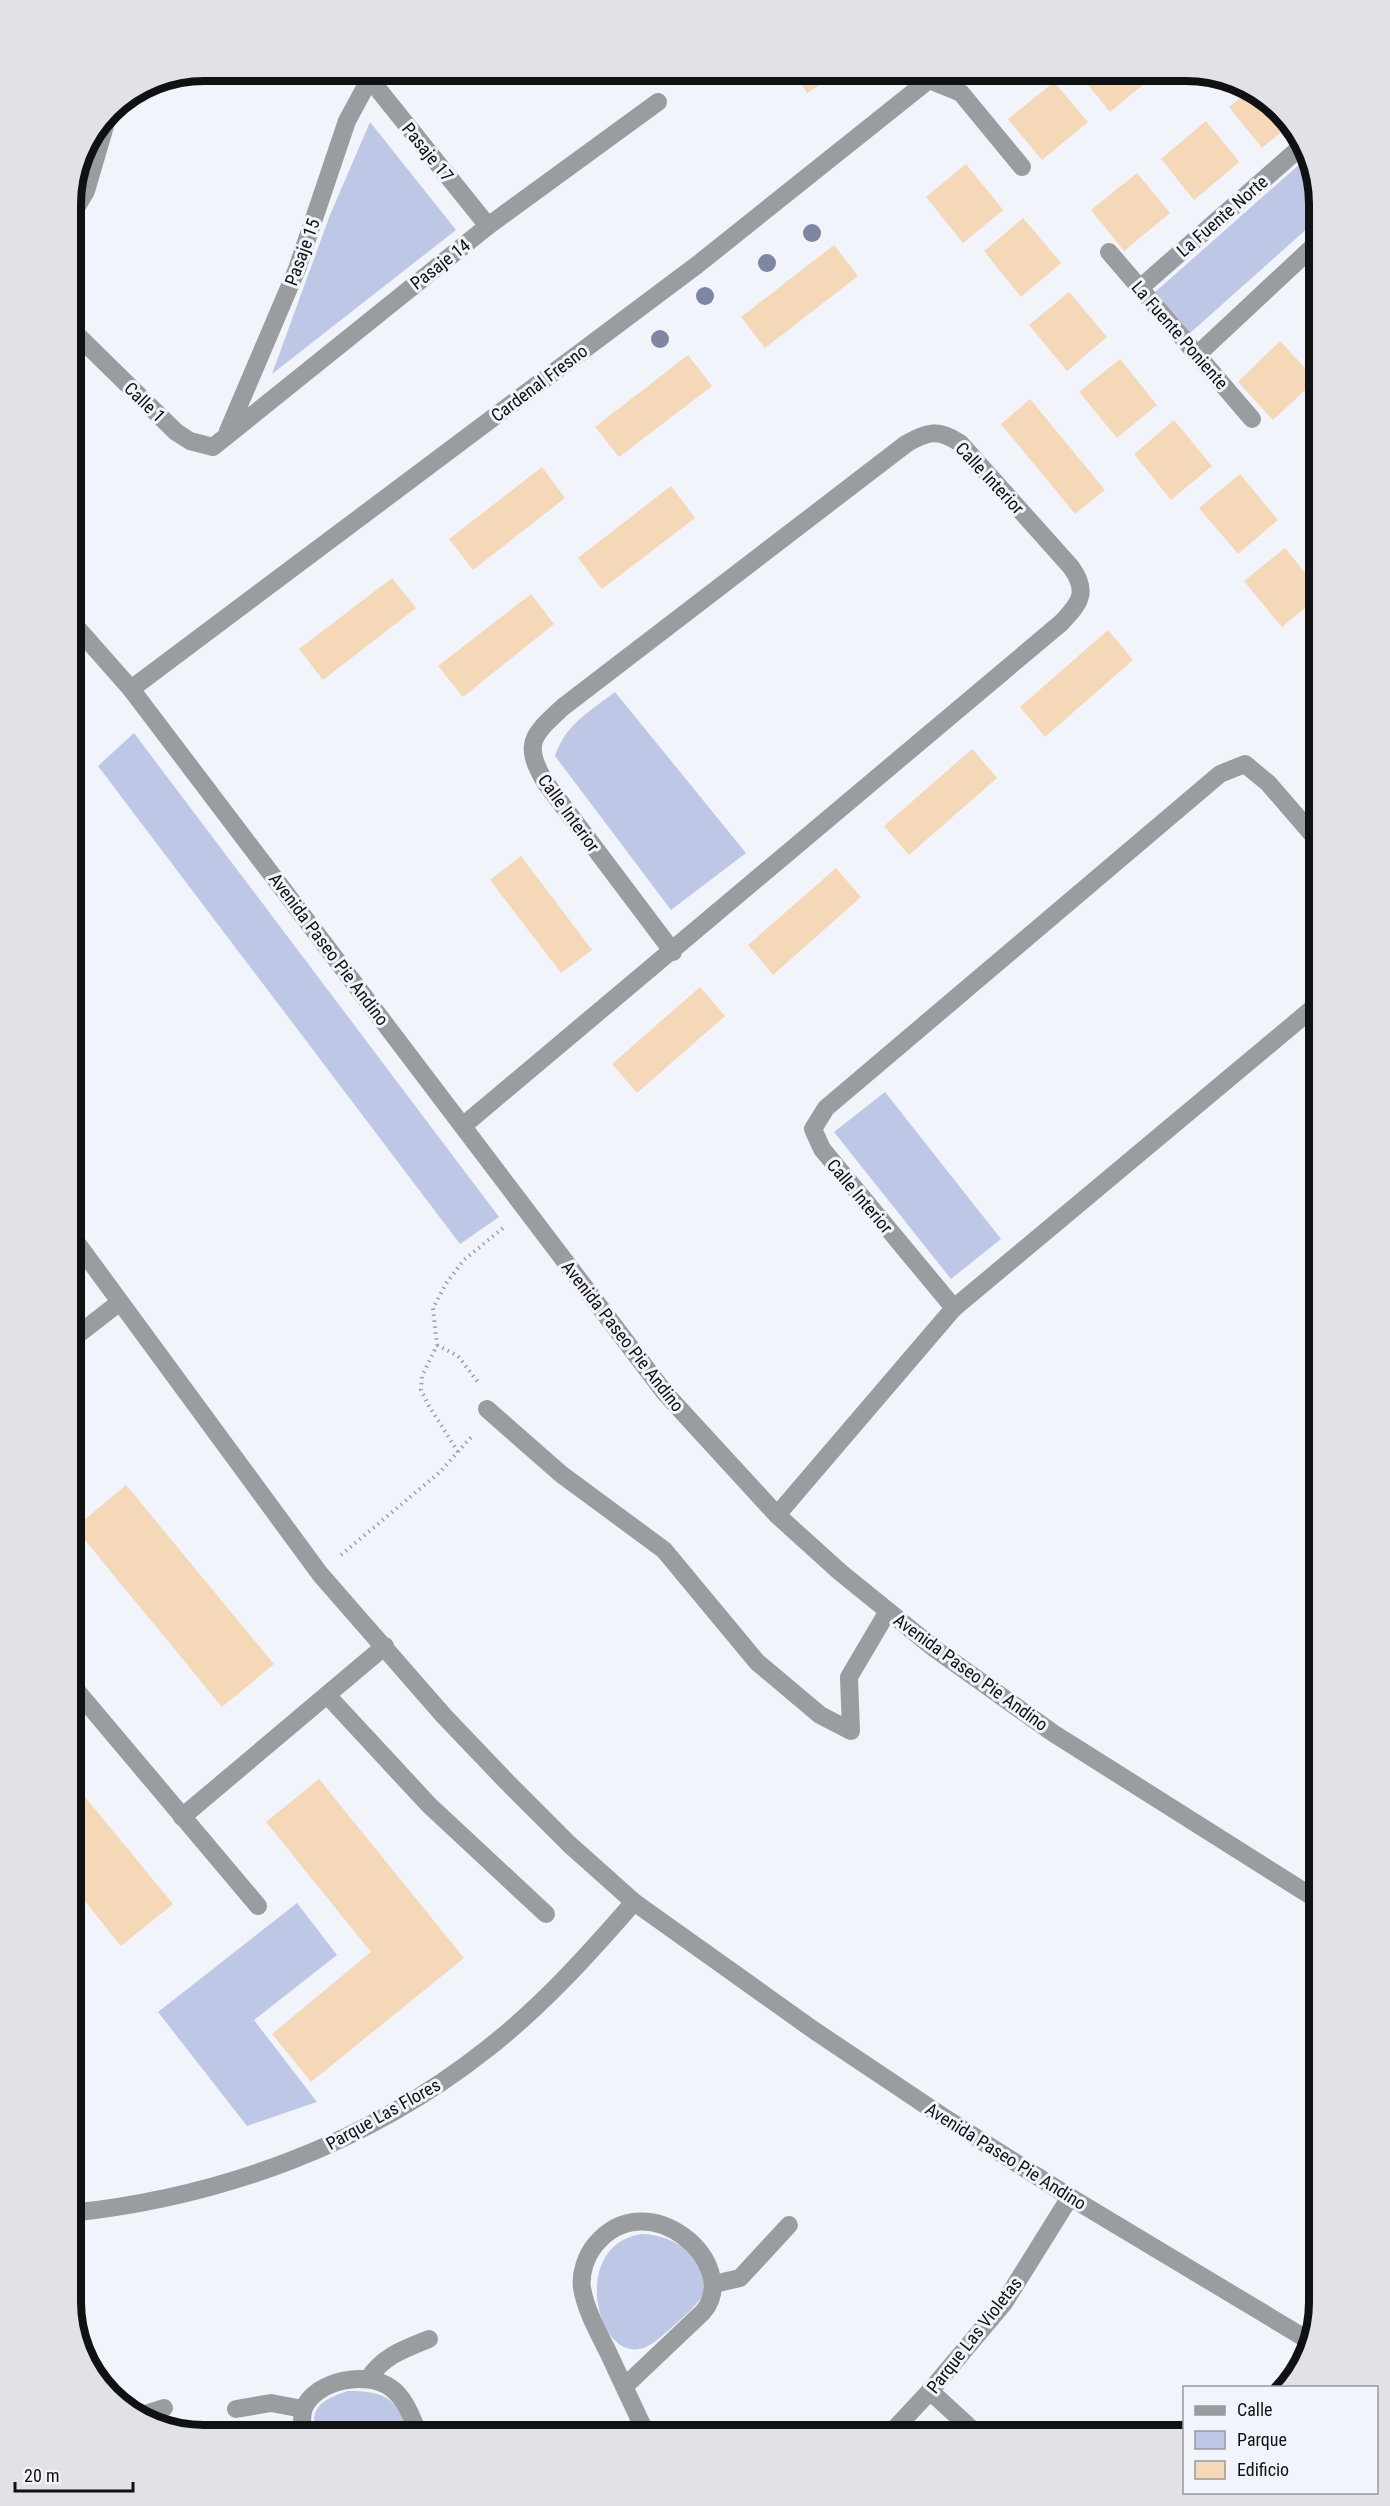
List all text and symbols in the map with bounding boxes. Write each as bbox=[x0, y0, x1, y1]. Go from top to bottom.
street label: Pasaje 17 bbox=[398, 118, 458, 186]
street label: La Fuente Norte bbox=[1172, 171, 1272, 261]
street label: Pasaje 15 bbox=[280, 216, 324, 288]
street label: Pasaje 14 bbox=[406, 234, 474, 294]
street label: La Fuente Poniente bbox=[1127, 277, 1233, 393]
street label: Cardenal Fresno bbox=[487, 340, 591, 426]
street label: Calle 1 bbox=[120, 378, 170, 426]
street label: Calle Interior bbox=[951, 438, 1029, 519]
street label: Calle Interior bbox=[534, 770, 604, 856]
street label: Avenida Paseo Pie Andino bbox=[265, 869, 393, 1029]
street label: Calle Interior bbox=[823, 1154, 898, 1238]
street label: Avenida Paseo Pie Andino bbox=[558, 1256, 688, 1416]
street label: Avenida Paseo Pie Andino bbox=[890, 1609, 1052, 1735]
street label: Parque Las Flores bbox=[322, 2074, 444, 2154]
street label: Avenida Paseo Pie Andino bbox=[922, 2098, 1090, 2214]
street label: Parque Las Violetas bbox=[922, 2273, 1026, 2397]
legend bbox=[1183, 2386, 1378, 2494]
text: Calle bbox=[1237, 2399, 1273, 2420]
text: Parque bbox=[1237, 2429, 1287, 2450]
scale bar bbox=[15, 2455, 134, 2493]
text: Edificio bbox=[1237, 2459, 1289, 2480]
text: 20 m bbox=[24, 2465, 59, 2486]

